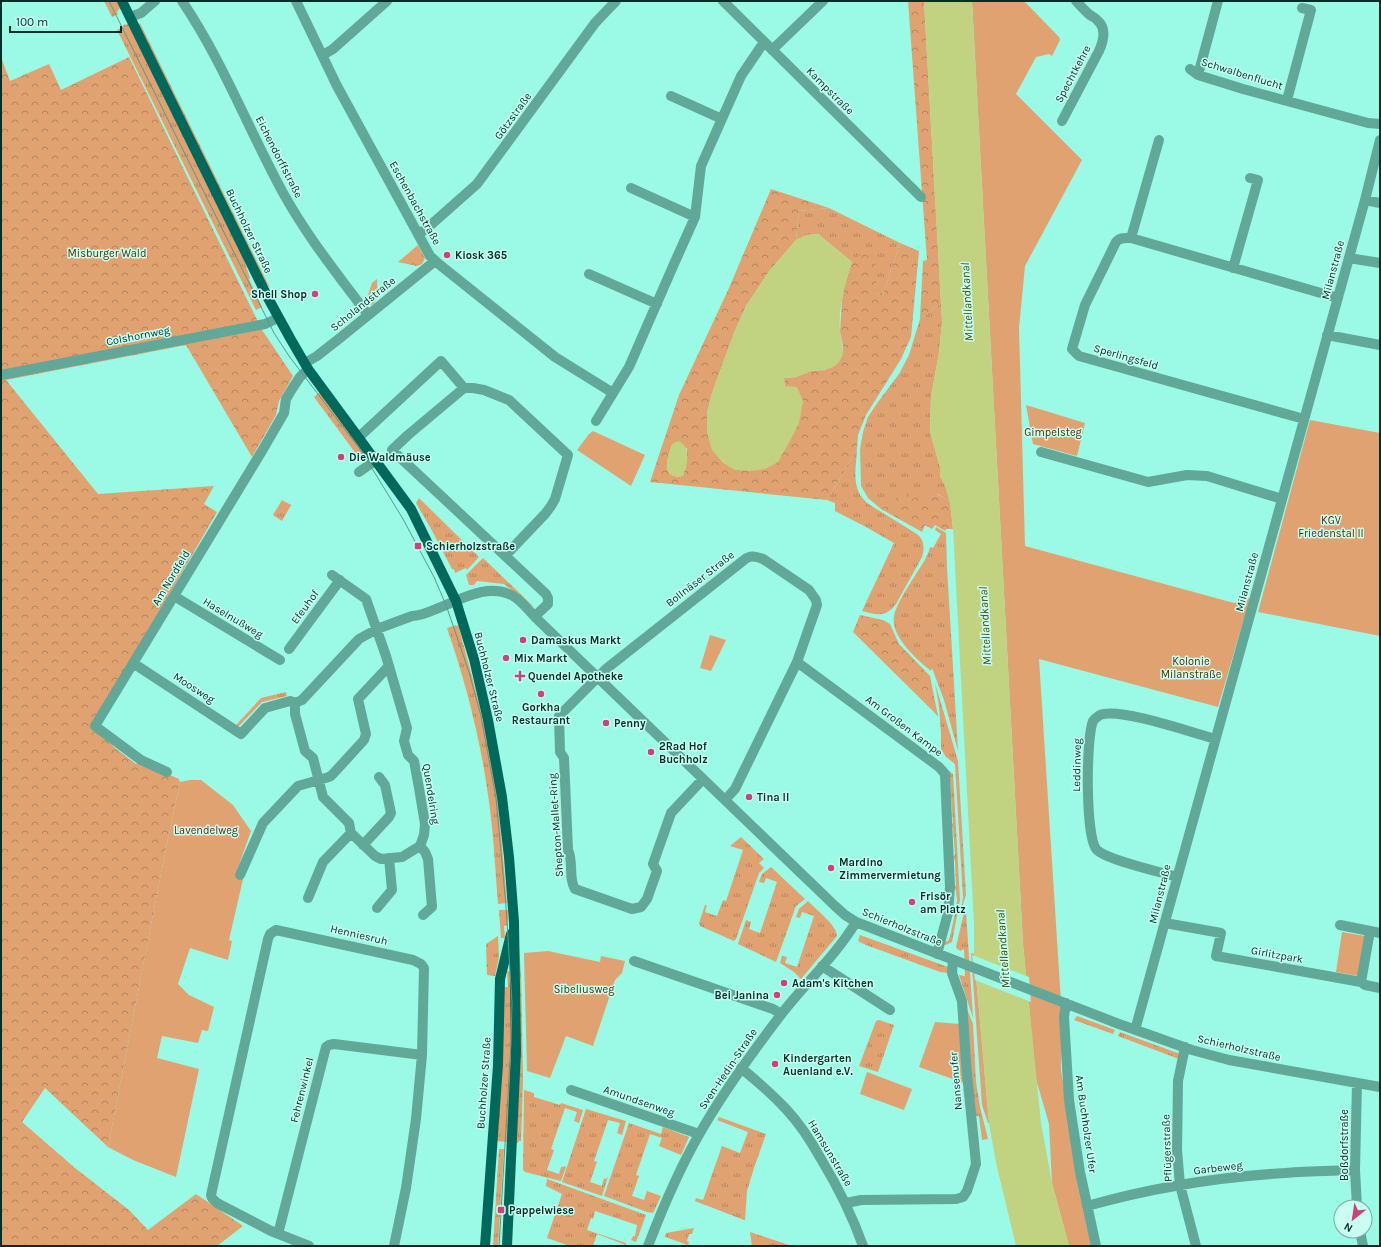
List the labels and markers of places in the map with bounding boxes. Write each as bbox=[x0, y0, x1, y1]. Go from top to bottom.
place label: Kiosk 365 bbox=[455, 249, 507, 262]
marker: Kiosk 365 bbox=[442, 250, 452, 260]
place label: Shell Shop bbox=[251, 288, 307, 301]
marker: Shell Shop bbox=[310, 289, 320, 299]
place label: Die Waldmäuse bbox=[349, 451, 431, 464]
marker: Die Waldmäuse bbox=[336, 452, 346, 462]
place label: Schierholzstraße bbox=[426, 540, 515, 553]
marker: Schierholzstraße bbox=[413, 541, 423, 551]
place label: Damaskus Markt bbox=[531, 634, 622, 647]
marker: Damaskus Markt bbox=[518, 635, 528, 645]
place label: Mix Markt bbox=[514, 652, 568, 665]
marker: Mix Markt bbox=[501, 653, 511, 663]
place label: Quendel Apotheke bbox=[528, 670, 623, 683]
marker: Quendel Apotheke bbox=[515, 671, 525, 681]
marker: Gorkha Restaurant bbox=[536, 689, 546, 699]
place label: Gorkha Restaurant bbox=[512, 701, 571, 727]
place label: Penny bbox=[614, 717, 646, 730]
marker: Penny bbox=[601, 718, 611, 728]
place label: 2Rad Hof Buchholz bbox=[659, 740, 708, 766]
marker: 2Rad Hof Buchholz bbox=[646, 747, 656, 757]
place label: Tina II bbox=[757, 791, 789, 804]
marker: Tina II bbox=[744, 792, 754, 802]
place label: Mardino Zimmervermietung bbox=[839, 856, 941, 882]
marker: Mardino Zimmervermietung bbox=[826, 863, 836, 873]
place label: Frisör am Platz bbox=[920, 890, 966, 916]
marker: Frisör am Platz bbox=[907, 897, 917, 907]
place label: Adam's Kitchen bbox=[792, 977, 874, 990]
marker: Adam's Kitchen bbox=[779, 978, 789, 988]
place label: Bei Janina bbox=[715, 989, 769, 1002]
marker: Bei Janina bbox=[772, 990, 782, 1000]
place label: Kindergarten Auenland e.V. bbox=[783, 1052, 853, 1078]
marker: Kindergarten Auenland e.V. bbox=[770, 1059, 780, 1069]
place label: Pappelwiese bbox=[509, 1204, 574, 1217]
marker: Pappelwiese bbox=[496, 1205, 506, 1215]

